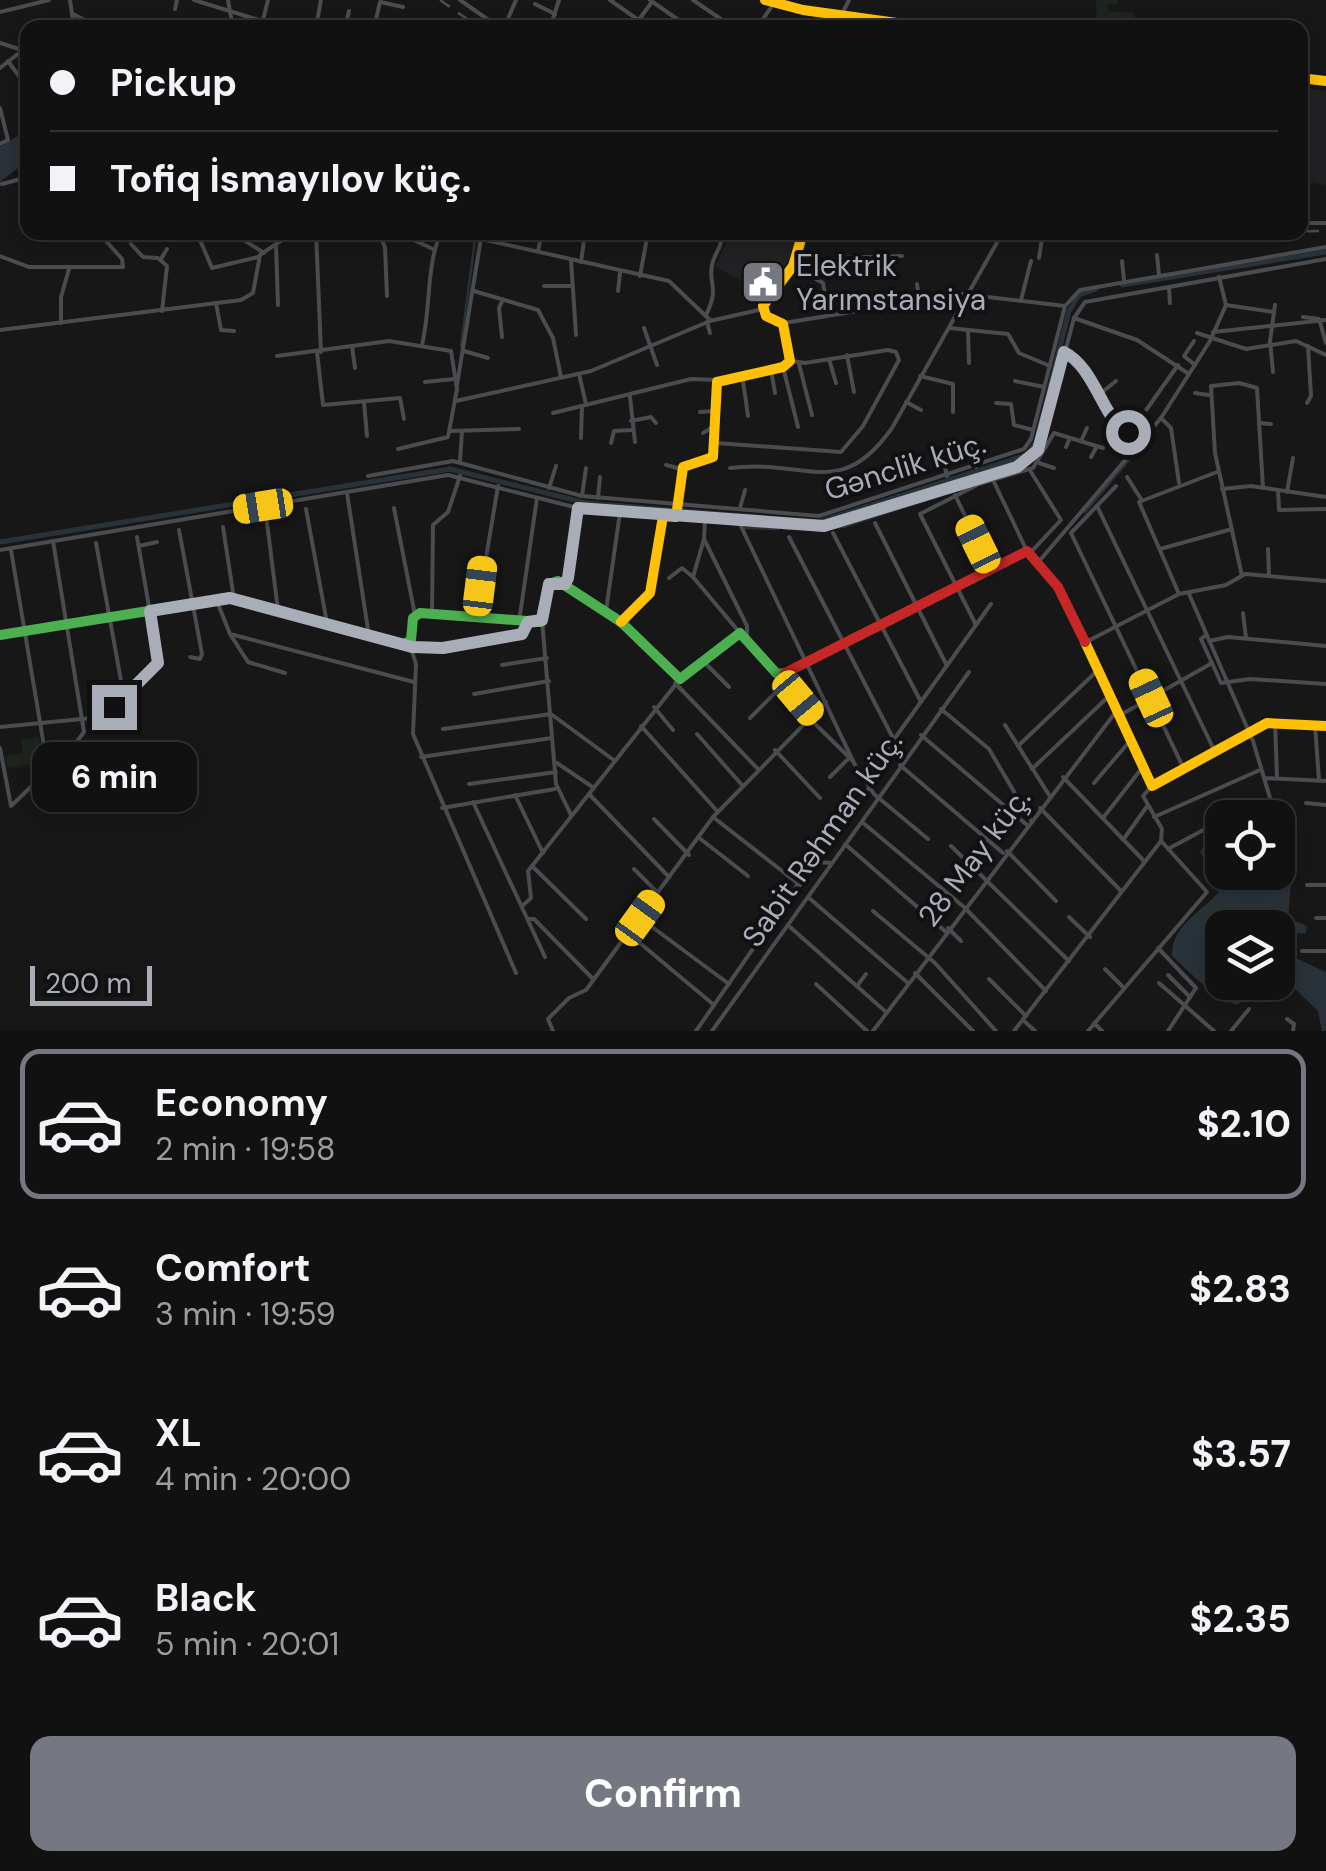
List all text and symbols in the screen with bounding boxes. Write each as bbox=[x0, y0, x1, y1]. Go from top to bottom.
text: Pickup bbox=[110, 58, 237, 108]
text: Tofiq İsmayılov küç. bbox=[110, 154, 471, 204]
place label: Elektrik Yarımstansiya bbox=[796, 246, 986, 319]
public building icon: Elektrik Yarımstansiya bbox=[740, 259, 786, 305]
route start bbox=[1106, 410, 1151, 455]
street label: Gənclik küç. bbox=[820, 423, 990, 509]
car bbox=[231, 486, 295, 526]
car bbox=[951, 510, 1005, 578]
car bbox=[461, 554, 499, 618]
car bbox=[1125, 664, 1177, 732]
car bbox=[767, 665, 829, 731]
route end bbox=[92, 685, 137, 730]
street label: Sabit Rəhman küç. bbox=[733, 724, 911, 954]
callout: 6 min bbox=[32, 742, 196, 812]
text: 6 min bbox=[71, 756, 158, 798]
street label: 28 May küç. bbox=[909, 780, 1039, 934]
map controls bbox=[1205, 800, 1295, 1000]
button: locate bbox=[1205, 800, 1295, 890]
car bbox=[610, 885, 670, 951]
button: layers bbox=[1205, 910, 1295, 1000]
scale bar bbox=[30, 961, 152, 1006]
text: 200 m bbox=[45, 965, 132, 1002]
text: Economy bbox=[155, 1078, 328, 1128]
icon: car bbox=[35, 1079, 125, 1169]
text: $2.10 bbox=[1197, 1099, 1291, 1149]
text: 2 min · 19:58 bbox=[155, 1128, 335, 1170]
text: Comfort bbox=[155, 1243, 311, 1293]
icon: car bbox=[35, 1244, 125, 1334]
text: $2.83 bbox=[1189, 1264, 1291, 1314]
text: 3 min · 19:59 bbox=[155, 1293, 336, 1335]
text: XL bbox=[155, 1408, 202, 1458]
icon: car bbox=[35, 1409, 125, 1499]
text: $3.57 bbox=[1191, 1429, 1291, 1479]
text: 4 min · 20:00 bbox=[155, 1458, 351, 1500]
text: Black bbox=[155, 1573, 257, 1623]
icon: car bbox=[35, 1574, 125, 1664]
text: $2.35 bbox=[1190, 1594, 1291, 1644]
text: 5 min · 20:01 bbox=[155, 1623, 339, 1665]
button: Confirm bbox=[30, 1736, 1296, 1851]

